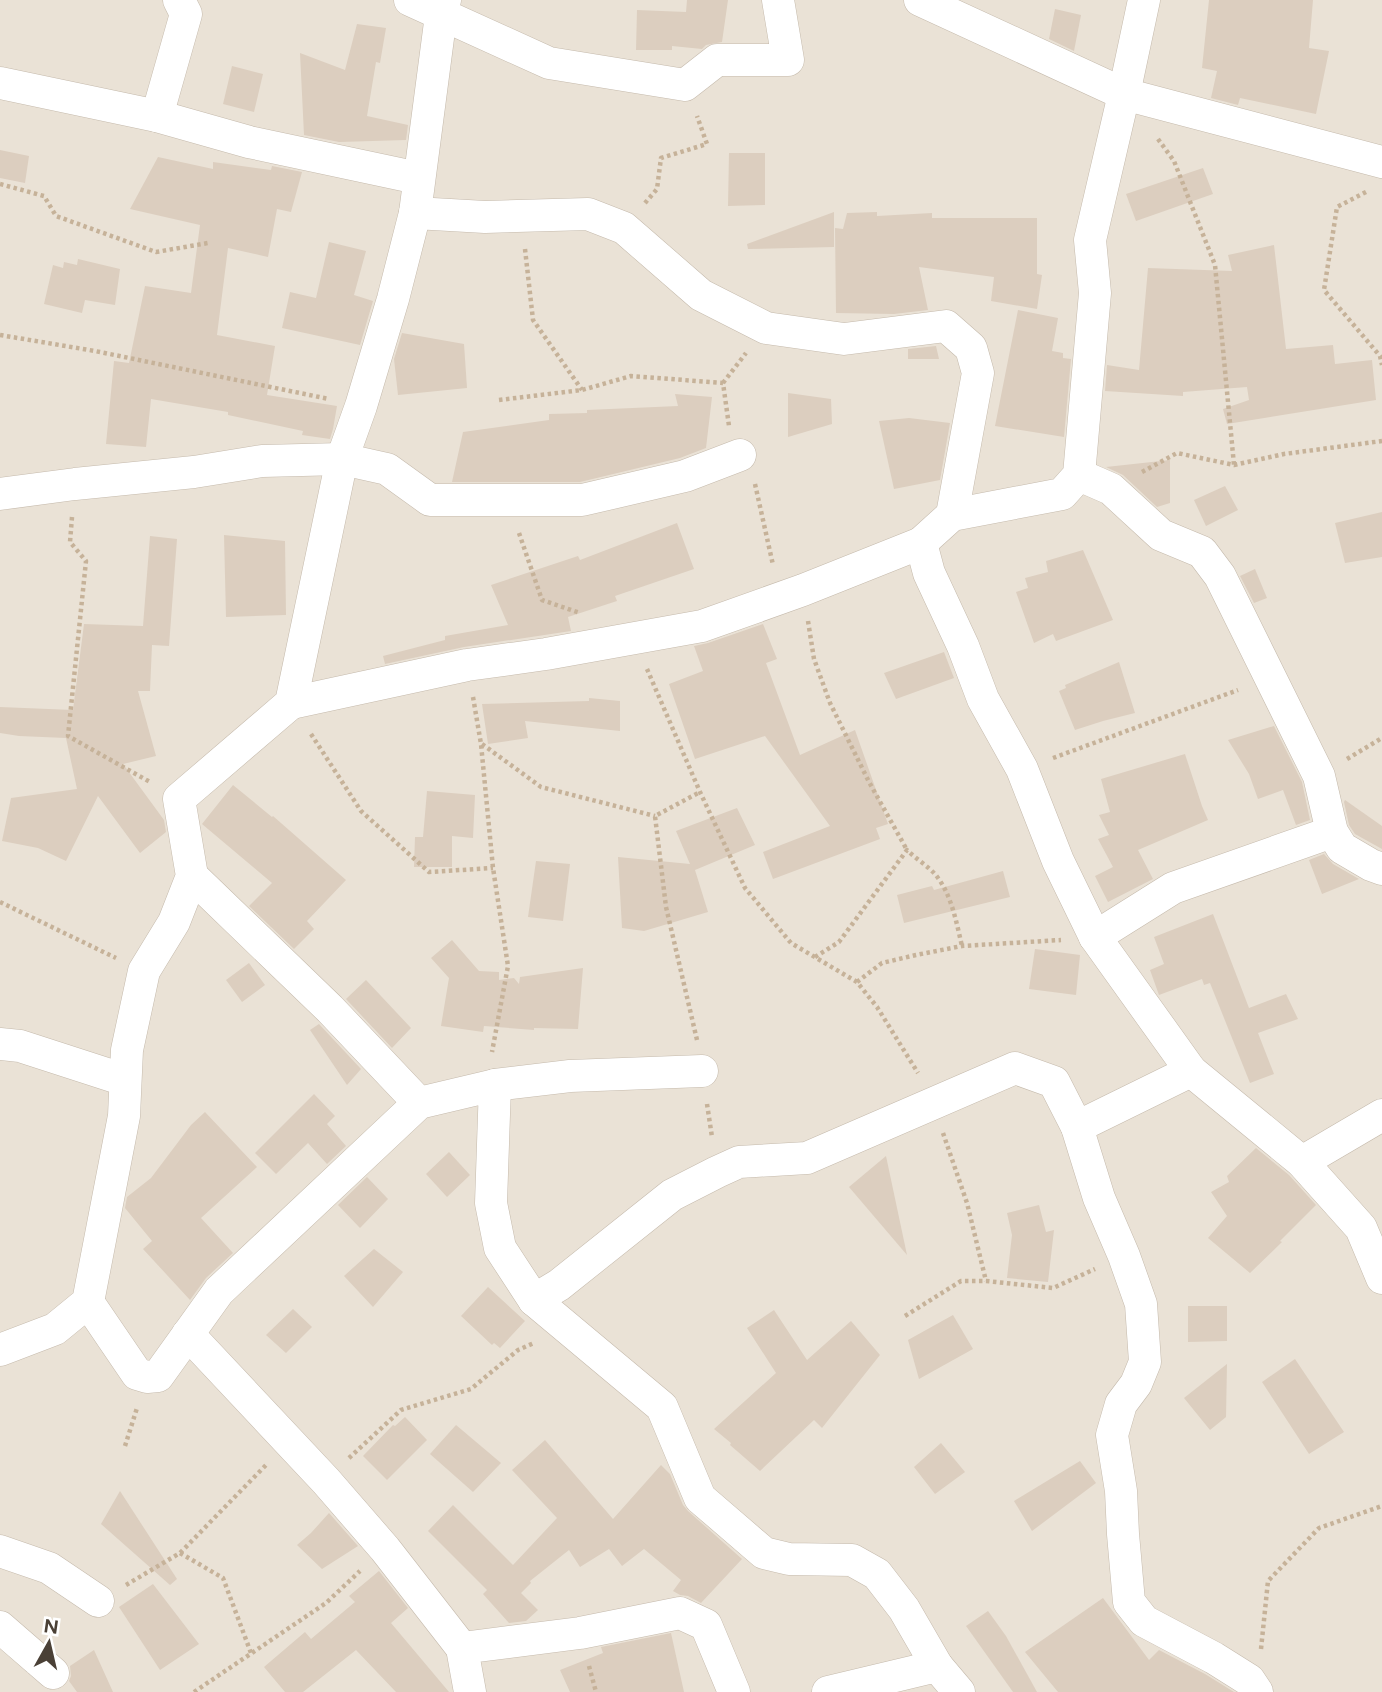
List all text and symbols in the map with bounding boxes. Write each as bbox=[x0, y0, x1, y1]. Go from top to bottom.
north arrow bbox=[14, 1608, 84, 1678]
text: N bbox=[42, 1614, 60, 1639]

